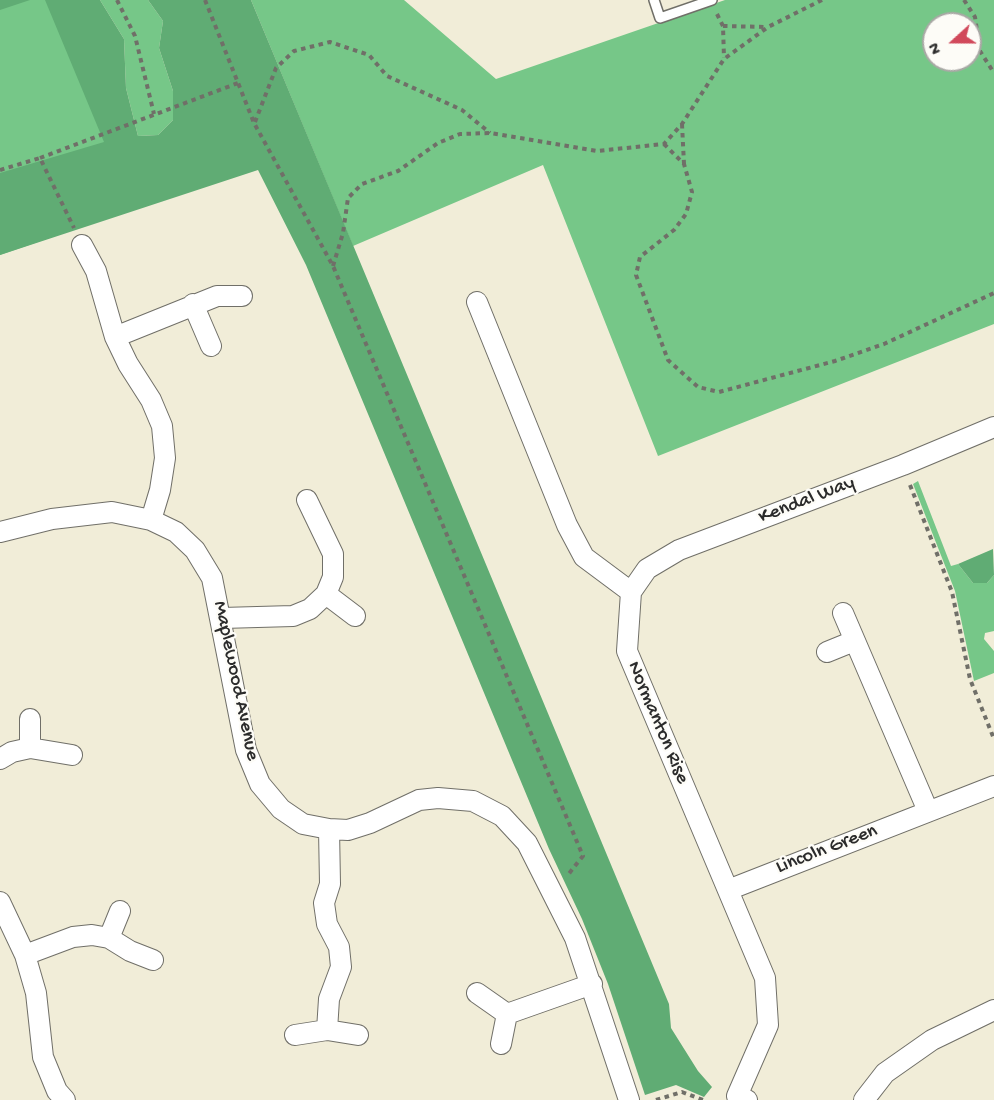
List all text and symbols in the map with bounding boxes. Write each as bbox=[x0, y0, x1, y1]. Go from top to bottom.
north arrow bbox=[922, 12, 982, 72]
text: N bbox=[926, 40, 947, 56]
street label: Kendal Way bbox=[756, 472, 858, 530]
street label: Maplewood Avenue bbox=[206, 599, 264, 763]
street label: Normanton Rise bbox=[620, 658, 694, 788]
street label: Lincoln Green bbox=[773, 820, 881, 880]

